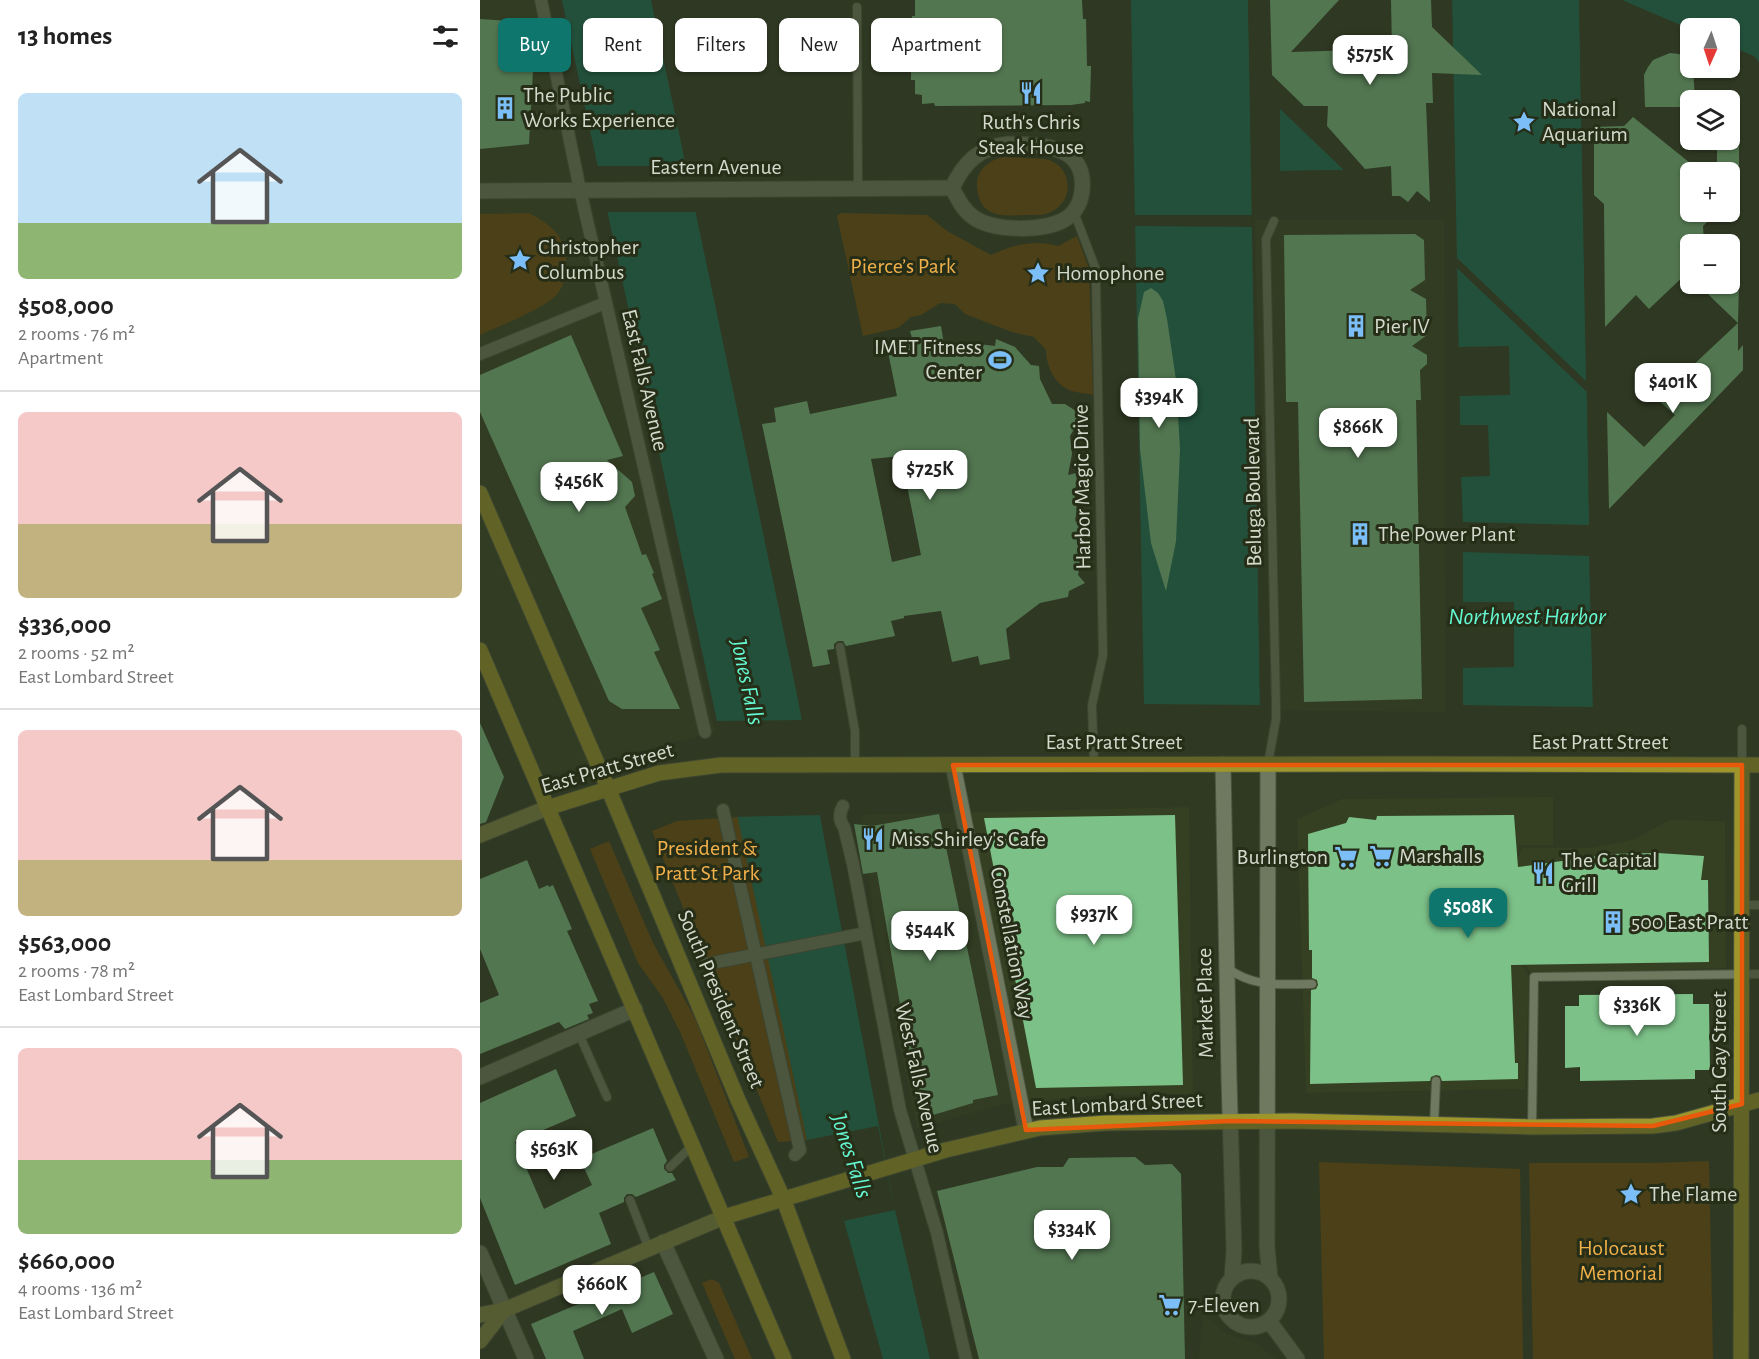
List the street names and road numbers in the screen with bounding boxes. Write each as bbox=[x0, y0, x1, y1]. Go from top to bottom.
street label: Eastern Avenue bbox=[650, 156, 782, 178]
street label: East Falls Avenue bbox=[618, 307, 672, 453]
street label: Harbor Magic Drive bbox=[1070, 404, 1094, 570]
street label: Beluga Boulevard bbox=[1241, 417, 1265, 567]
street label: East Pratt Street bbox=[1046, 731, 1182, 753]
street label: East Pratt Street bbox=[1532, 731, 1668, 753]
street label: East Pratt Street bbox=[538, 739, 676, 797]
street label: Constellation Way bbox=[986, 865, 1038, 1022]
street label: South President Street bbox=[674, 907, 768, 1091]
street label: Market Place bbox=[1193, 948, 1217, 1058]
street label: South Gay Street bbox=[1708, 991, 1730, 1133]
street label: West Falls Avenue bbox=[891, 1001, 947, 1155]
street label: East Lombard Street bbox=[1031, 1089, 1203, 1119]

